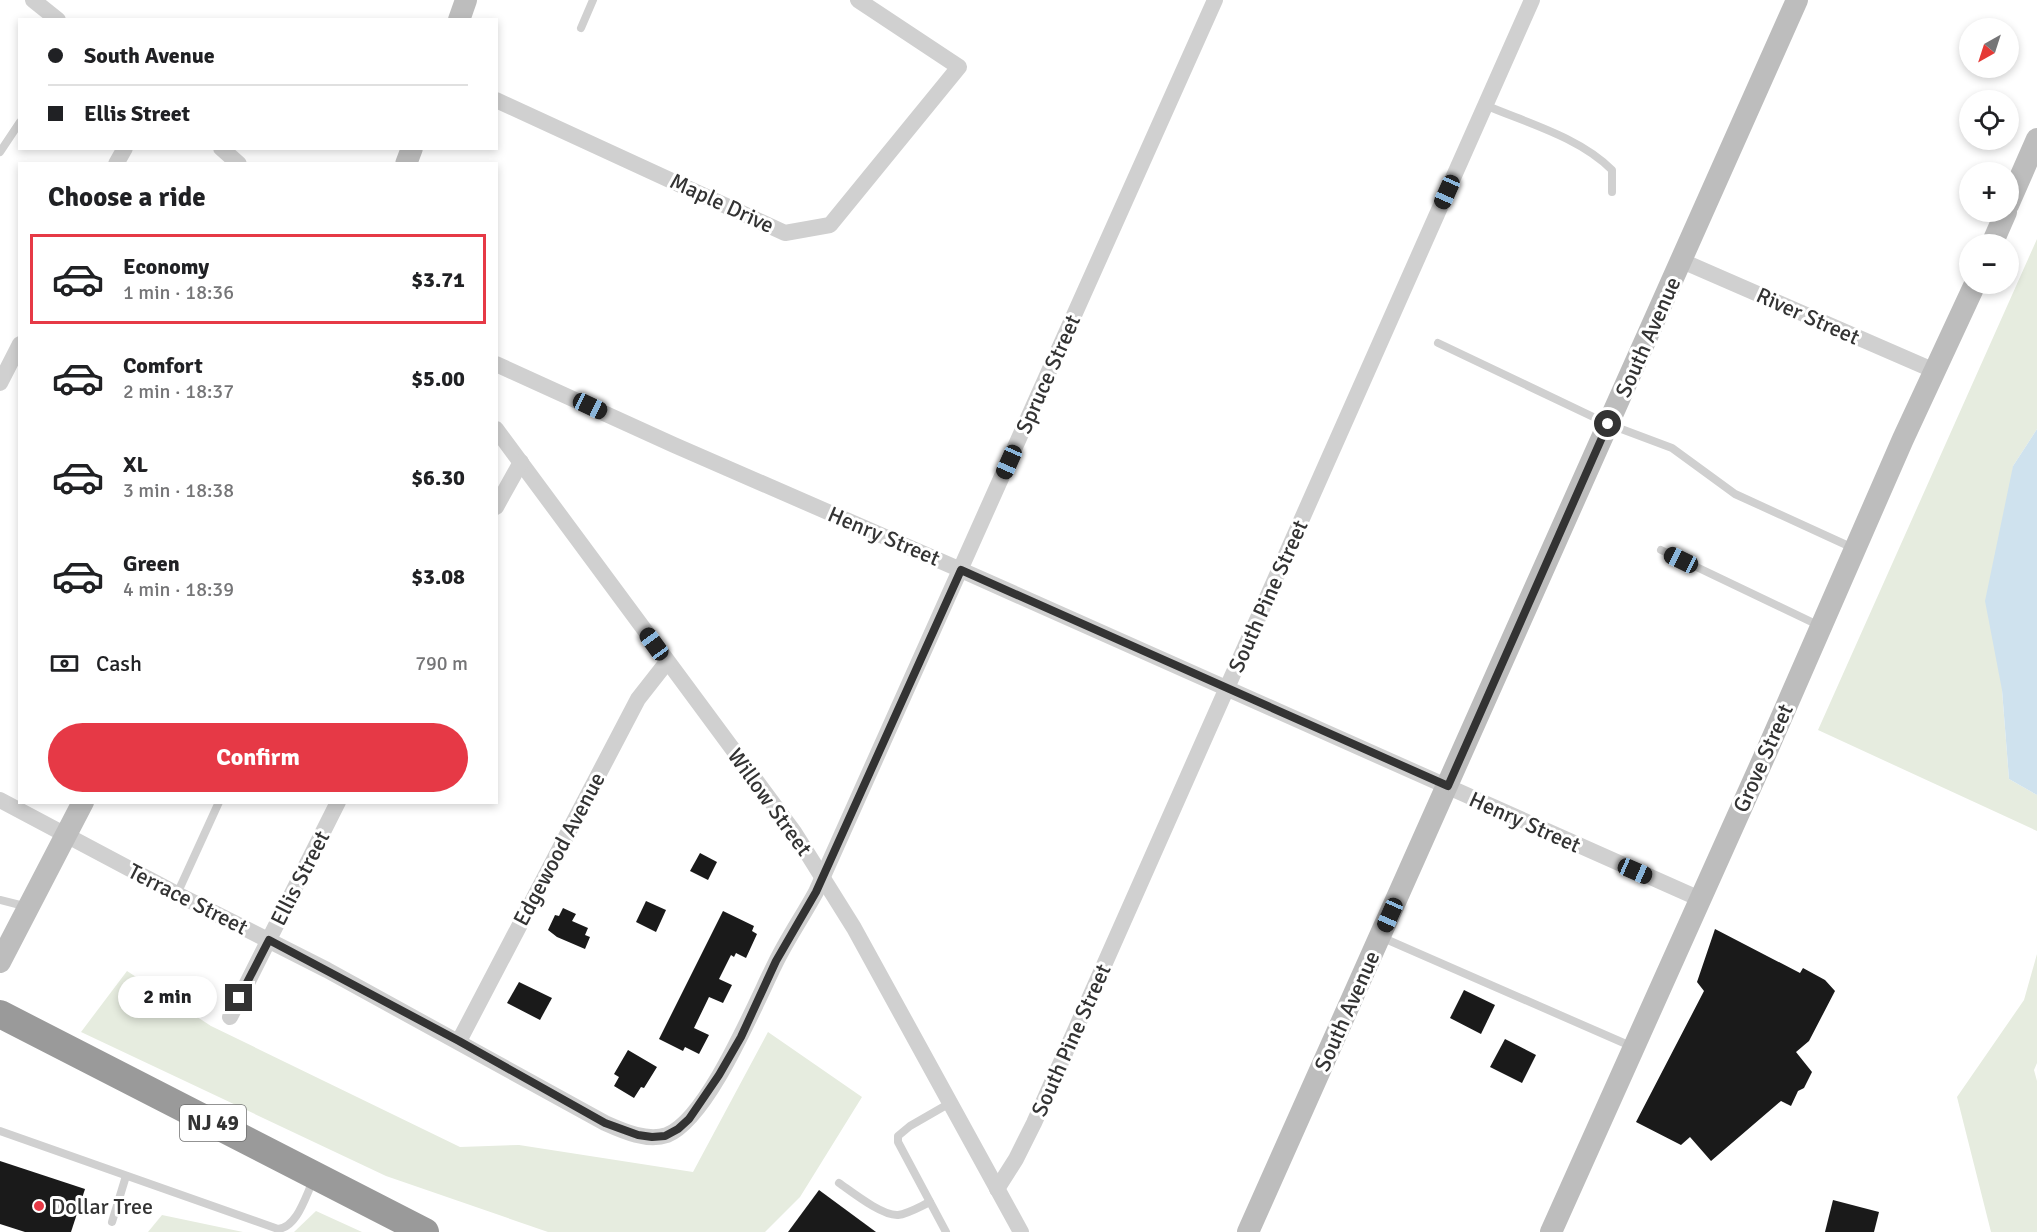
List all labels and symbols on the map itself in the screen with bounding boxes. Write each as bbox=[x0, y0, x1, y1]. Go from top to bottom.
north arrow bbox=[1959, 18, 2019, 78]
street label: Maple Drive bbox=[666, 167, 778, 239]
car bbox=[1431, 172, 1463, 212]
street label: South Avenue bbox=[1609, 273, 1687, 401]
street label: River Street bbox=[1752, 281, 1864, 351]
street label: Spruce Street bbox=[1010, 310, 1086, 438]
car bbox=[570, 390, 610, 422]
route start bbox=[1594, 410, 1621, 437]
car bbox=[993, 442, 1025, 482]
street label: Henry Street bbox=[824, 500, 944, 572]
street label: South Pine Street bbox=[1222, 515, 1314, 676]
car bbox=[1661, 544, 1701, 576]
car bbox=[636, 624, 672, 664]
street label: Grove Street bbox=[1727, 699, 1799, 816]
street label: Willow Street bbox=[722, 743, 818, 861]
street label: Edgewood Avenue bbox=[507, 768, 611, 930]
street label: Henry Street bbox=[1465, 785, 1585, 859]
street label: Ellis Street bbox=[265, 826, 335, 930]
car bbox=[1615, 855, 1655, 887]
street label: Terrace Street bbox=[124, 857, 253, 941]
car bbox=[1374, 895, 1406, 935]
street label: South Avenue bbox=[1308, 947, 1386, 1075]
street label: South Pine Street bbox=[1025, 959, 1117, 1120]
callout: 2 min bbox=[119, 977, 218, 1019]
route end bbox=[225, 984, 252, 1011]
road number: NJ 49 bbox=[180, 1105, 246, 1141]
place label: Dollar Tree bbox=[51, 1193, 153, 1220]
marker: Dollar Tree bbox=[32, 1199, 46, 1213]

